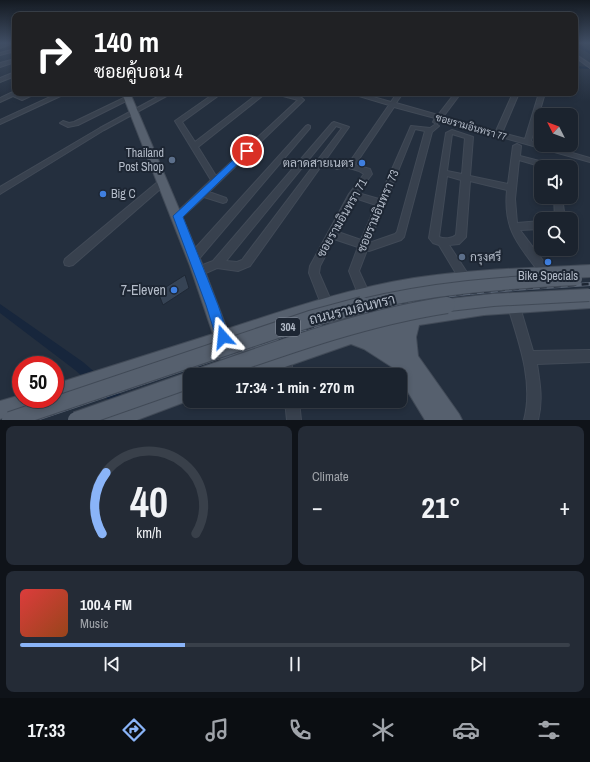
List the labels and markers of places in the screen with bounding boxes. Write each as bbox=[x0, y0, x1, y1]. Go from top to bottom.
pin bbox=[230, 134, 264, 168]
place label: Thailand Post Shop bbox=[119, 145, 164, 175]
marker: Thailand Post Shop bbox=[167, 155, 177, 165]
place label: ตลาดสายเนตร bbox=[283, 155, 354, 171]
marker: ตลาดสายเนตร bbox=[357, 158, 367, 168]
place label: Big C bbox=[111, 186, 136, 202]
marker: Big C bbox=[98, 189, 108, 199]
place label: กรุงศรี bbox=[470, 249, 501, 266]
marker: กรุงศรี bbox=[457, 252, 467, 262]
marker: Bike Specials bbox=[543, 257, 553, 267]
place label: Bike Specials bbox=[518, 268, 578, 284]
place label: 7-Eleven bbox=[121, 281, 166, 299]
marker: 7-Eleven bbox=[169, 285, 179, 295]

